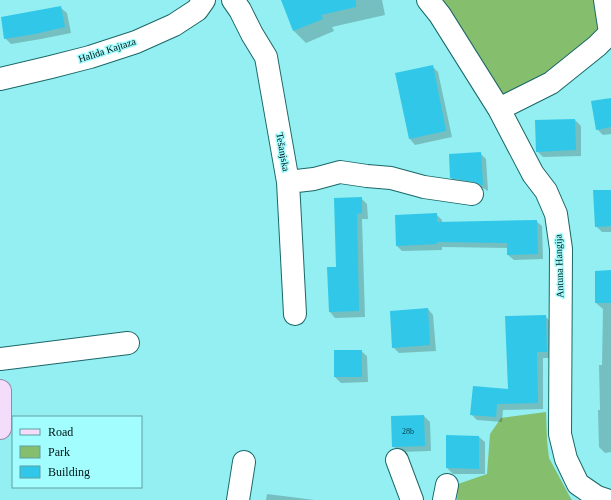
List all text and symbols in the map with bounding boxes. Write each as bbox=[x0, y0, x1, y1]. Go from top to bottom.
street label: Halida Kajtaza bbox=[77, 35, 138, 64]
street label: Tešanjska bbox=[274, 132, 292, 173]
street label: Antuna Hangija bbox=[552, 233, 566, 298]
legend bbox=[12, 416, 142, 488]
text: Road bbox=[48, 425, 73, 439]
house number: 28b bbox=[402, 427, 414, 436]
text: Park bbox=[48, 445, 70, 459]
text: Building bbox=[48, 465, 90, 479]

